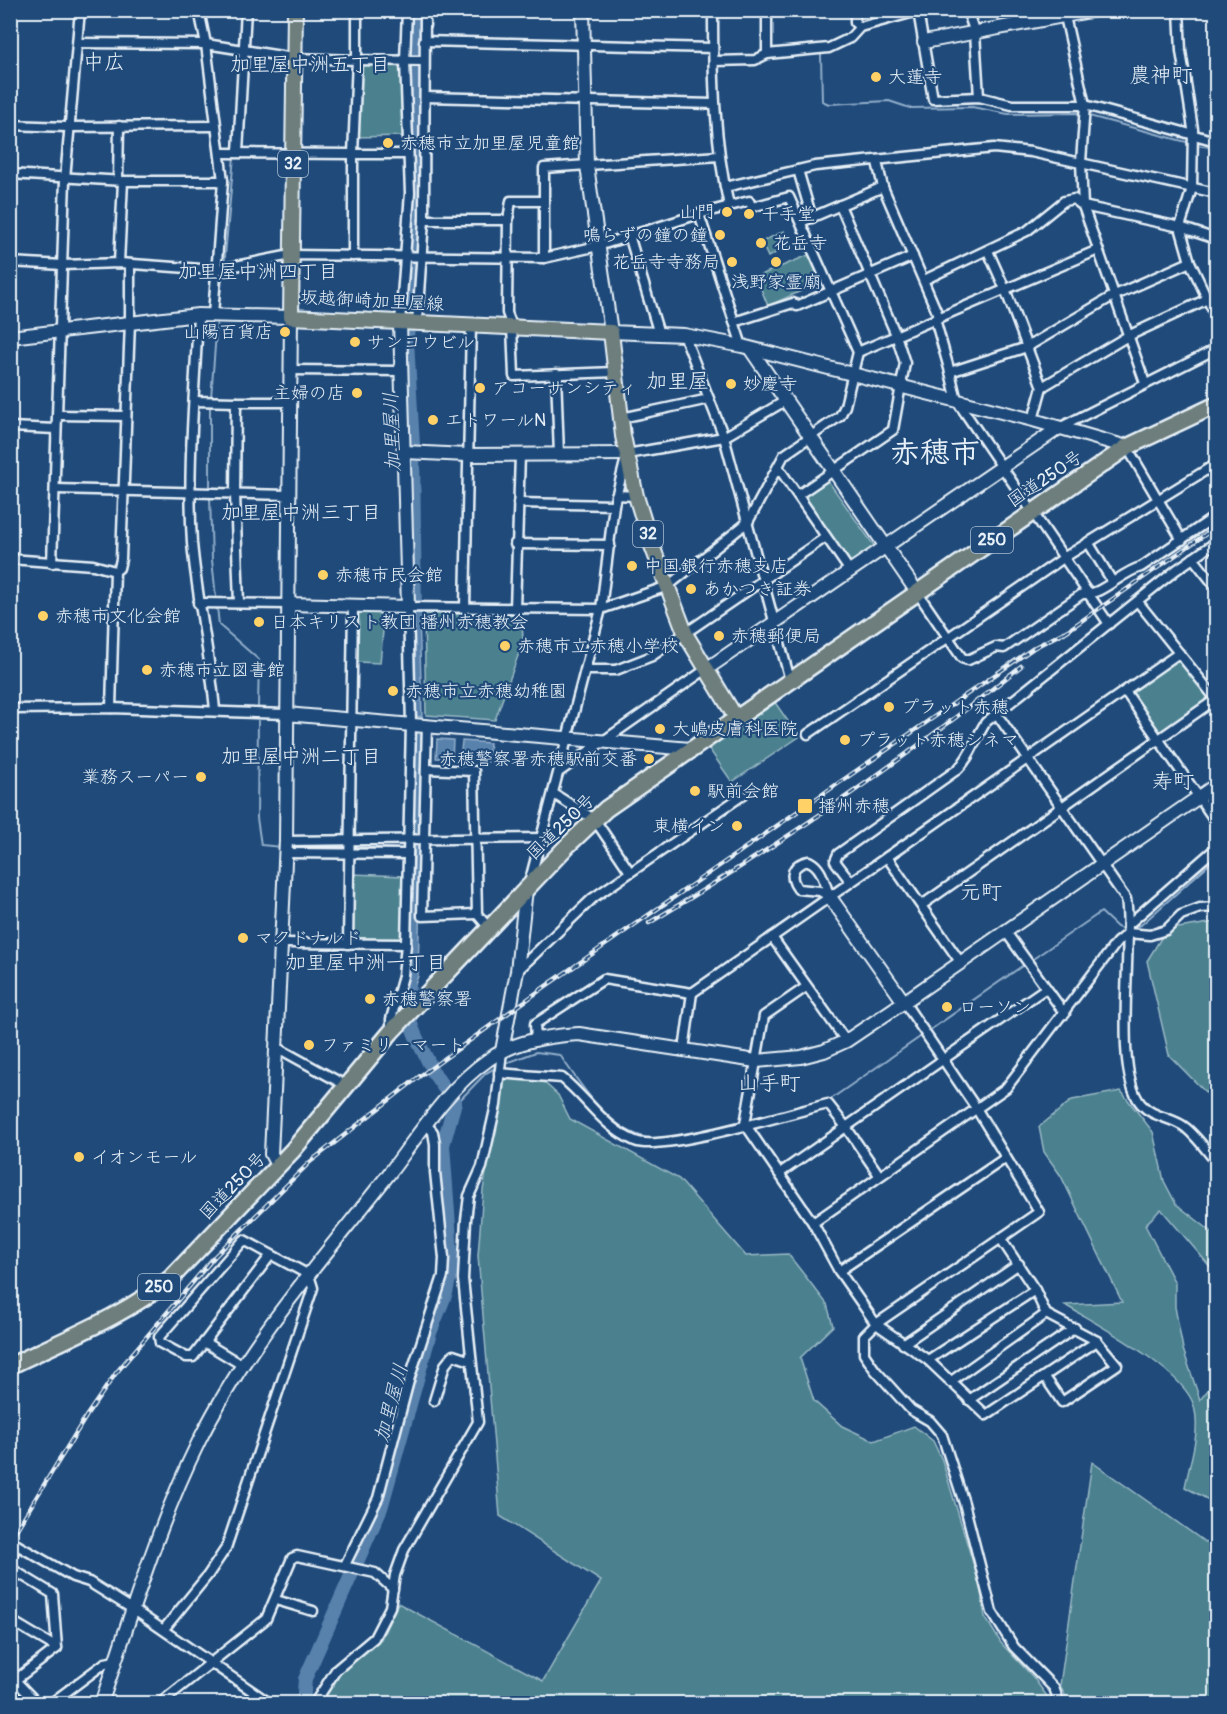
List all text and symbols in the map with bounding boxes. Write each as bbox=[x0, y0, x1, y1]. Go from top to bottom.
district label: 中広 bbox=[83, 49, 125, 76]
district label: 加里屋中洲五丁目 bbox=[230, 52, 390, 77]
district label: 農神町 bbox=[1130, 62, 1193, 89]
place label: 大蓮寺 bbox=[888, 66, 942, 89]
marker: 大蓮寺 bbox=[869, 70, 883, 84]
place label: 赤穂市立加里屋児童館 bbox=[400, 132, 580, 155]
marker: 赤穂市立加里屋児童館 bbox=[381, 136, 395, 150]
road number: 32 bbox=[278, 151, 308, 177]
place label: 山門 bbox=[679, 201, 715, 224]
place label: 千手堂 bbox=[761, 203, 815, 226]
marker: 山門 bbox=[720, 205, 734, 219]
marker: 千手堂 bbox=[742, 207, 756, 221]
place label: 鳴らずの鐘の鐘 bbox=[583, 224, 708, 247]
marker: 鳴らずの鐘の鐘 bbox=[713, 228, 727, 242]
place label: 花岳寺 bbox=[773, 232, 827, 255]
marker: 花岳寺 bbox=[754, 236, 768, 250]
place label: 花岳寺寺務局 bbox=[612, 251, 720, 274]
marker: 花岳寺寺務局 bbox=[725, 255, 739, 269]
marker: 浅野家霊廟 bbox=[769, 255, 783, 269]
district label: 加里屋中洲四丁目 bbox=[178, 259, 338, 284]
place label: 浅野家霊廟 bbox=[731, 271, 821, 294]
street label: 坂越御崎加里屋線 bbox=[299, 286, 445, 316]
place label: 山陽百貨店 bbox=[183, 321, 273, 344]
marker: 山陽百貨店 bbox=[278, 325, 292, 339]
place label: サンコウビル bbox=[367, 331, 475, 354]
marker: サンコウビル bbox=[348, 335, 362, 349]
district label: 加里屋 bbox=[647, 368, 710, 395]
place label: 妙慶寺 bbox=[743, 373, 797, 396]
place label: アコーサンシティ bbox=[492, 377, 637, 400]
marker: 妙慶寺 bbox=[724, 377, 738, 391]
marker: アコーサンシティ bbox=[473, 381, 487, 395]
place label: 主婦の店 bbox=[273, 382, 345, 405]
marker: 主婦の店 bbox=[350, 386, 364, 400]
water label: 加里屋川 bbox=[378, 392, 406, 472]
place label: エトワールN bbox=[445, 409, 546, 432]
marker: エトワールN bbox=[426, 413, 440, 427]
district label: 赤穂市 bbox=[890, 434, 980, 471]
street label: 国道250号 bbox=[1003, 445, 1087, 513]
district label: 加里屋中洲三丁目 bbox=[221, 500, 381, 525]
road number: 32 bbox=[633, 521, 663, 547]
road number: 250 bbox=[971, 527, 1013, 553]
place label: 中国銀行赤穂支店 bbox=[644, 555, 788, 578]
marker: 中国銀行赤穂支店 bbox=[625, 559, 639, 573]
place label: 赤穂市民会館 bbox=[335, 564, 443, 587]
marker: 赤穂市民会館 bbox=[316, 568, 330, 582]
place label: あかつき証券 bbox=[703, 578, 811, 601]
marker: あかつき証券 bbox=[684, 582, 698, 596]
place label: 赤穂市文化会館 bbox=[55, 605, 181, 628]
marker: 赤穂市文化会館 bbox=[36, 609, 50, 623]
place label: 日本キリスト教団 播州赤穂教会 bbox=[271, 611, 528, 634]
marker: 日本キリスト教団 播州赤穂教会 bbox=[252, 615, 266, 629]
place label: 赤穂郵便局 bbox=[731, 625, 821, 648]
marker: 赤穂郵便局 bbox=[712, 629, 726, 643]
place label: 赤穂市立赤穂小学校 bbox=[517, 635, 679, 658]
marker: 赤穂市立赤穂小学校 bbox=[498, 639, 512, 653]
place label: 赤穂市立図書館 bbox=[159, 659, 285, 682]
marker: 赤穂市立図書館 bbox=[140, 663, 154, 677]
place label: 赤穂市立赤穂幼稚園 bbox=[405, 680, 567, 703]
marker: 赤穂市立赤穂幼稚園 bbox=[386, 684, 400, 698]
place label: プラット赤穂 bbox=[901, 696, 1009, 719]
marker: プラット赤穂 bbox=[882, 700, 896, 714]
place label: 大嶋皮膚科医院 bbox=[672, 718, 798, 741]
marker: 大嶋皮膚科医院 bbox=[653, 722, 667, 736]
place label: プラット赤穂シネマ bbox=[857, 729, 1019, 752]
marker: プラット赤穂シネマ bbox=[838, 733, 852, 747]
district label: 加里屋中洲二丁目 bbox=[221, 744, 381, 769]
place label: 赤穂警察署赤穂駅前交番 bbox=[439, 748, 637, 771]
marker: 赤穂警察署赤穂駅前交番 bbox=[642, 752, 656, 766]
place label: 業務スーパー bbox=[82, 766, 189, 789]
district label: 寿町 bbox=[1152, 768, 1194, 795]
marker: 業務スーパー bbox=[194, 770, 208, 784]
place label: 駅前会館 bbox=[707, 780, 779, 803]
marker: 駅前会館 bbox=[688, 784, 702, 798]
street label: 国道250号 bbox=[522, 789, 600, 865]
place label: 播州赤穂 bbox=[818, 795, 890, 818]
marker: 播州赤穂 bbox=[796, 797, 814, 815]
place label: 東横イン bbox=[653, 815, 725, 838]
marker: 東横イン bbox=[730, 819, 744, 833]
district label: 元町 bbox=[960, 879, 1002, 906]
place label: マクドナルド bbox=[255, 927, 362, 950]
marker: マクドナルド bbox=[236, 931, 250, 945]
district label: 加里屋中洲一丁目 bbox=[286, 950, 446, 975]
place label: 赤穂警察署 bbox=[382, 988, 472, 1011]
marker: 赤穂警察署 bbox=[363, 992, 377, 1006]
place label: ローソン bbox=[959, 996, 1031, 1019]
marker: ローソン bbox=[940, 1000, 954, 1014]
place label: ファミリーマート bbox=[321, 1034, 465, 1057]
marker: ファミリーマート bbox=[302, 1038, 316, 1052]
district label: 山手町 bbox=[738, 1070, 801, 1097]
place label: イオンモール bbox=[91, 1146, 197, 1169]
street label: 国道250号 bbox=[195, 1147, 271, 1225]
marker: イオンモール bbox=[72, 1150, 86, 1164]
road number: 250 bbox=[138, 1274, 180, 1300]
water label: 加里屋川 bbox=[369, 1361, 413, 1445]

